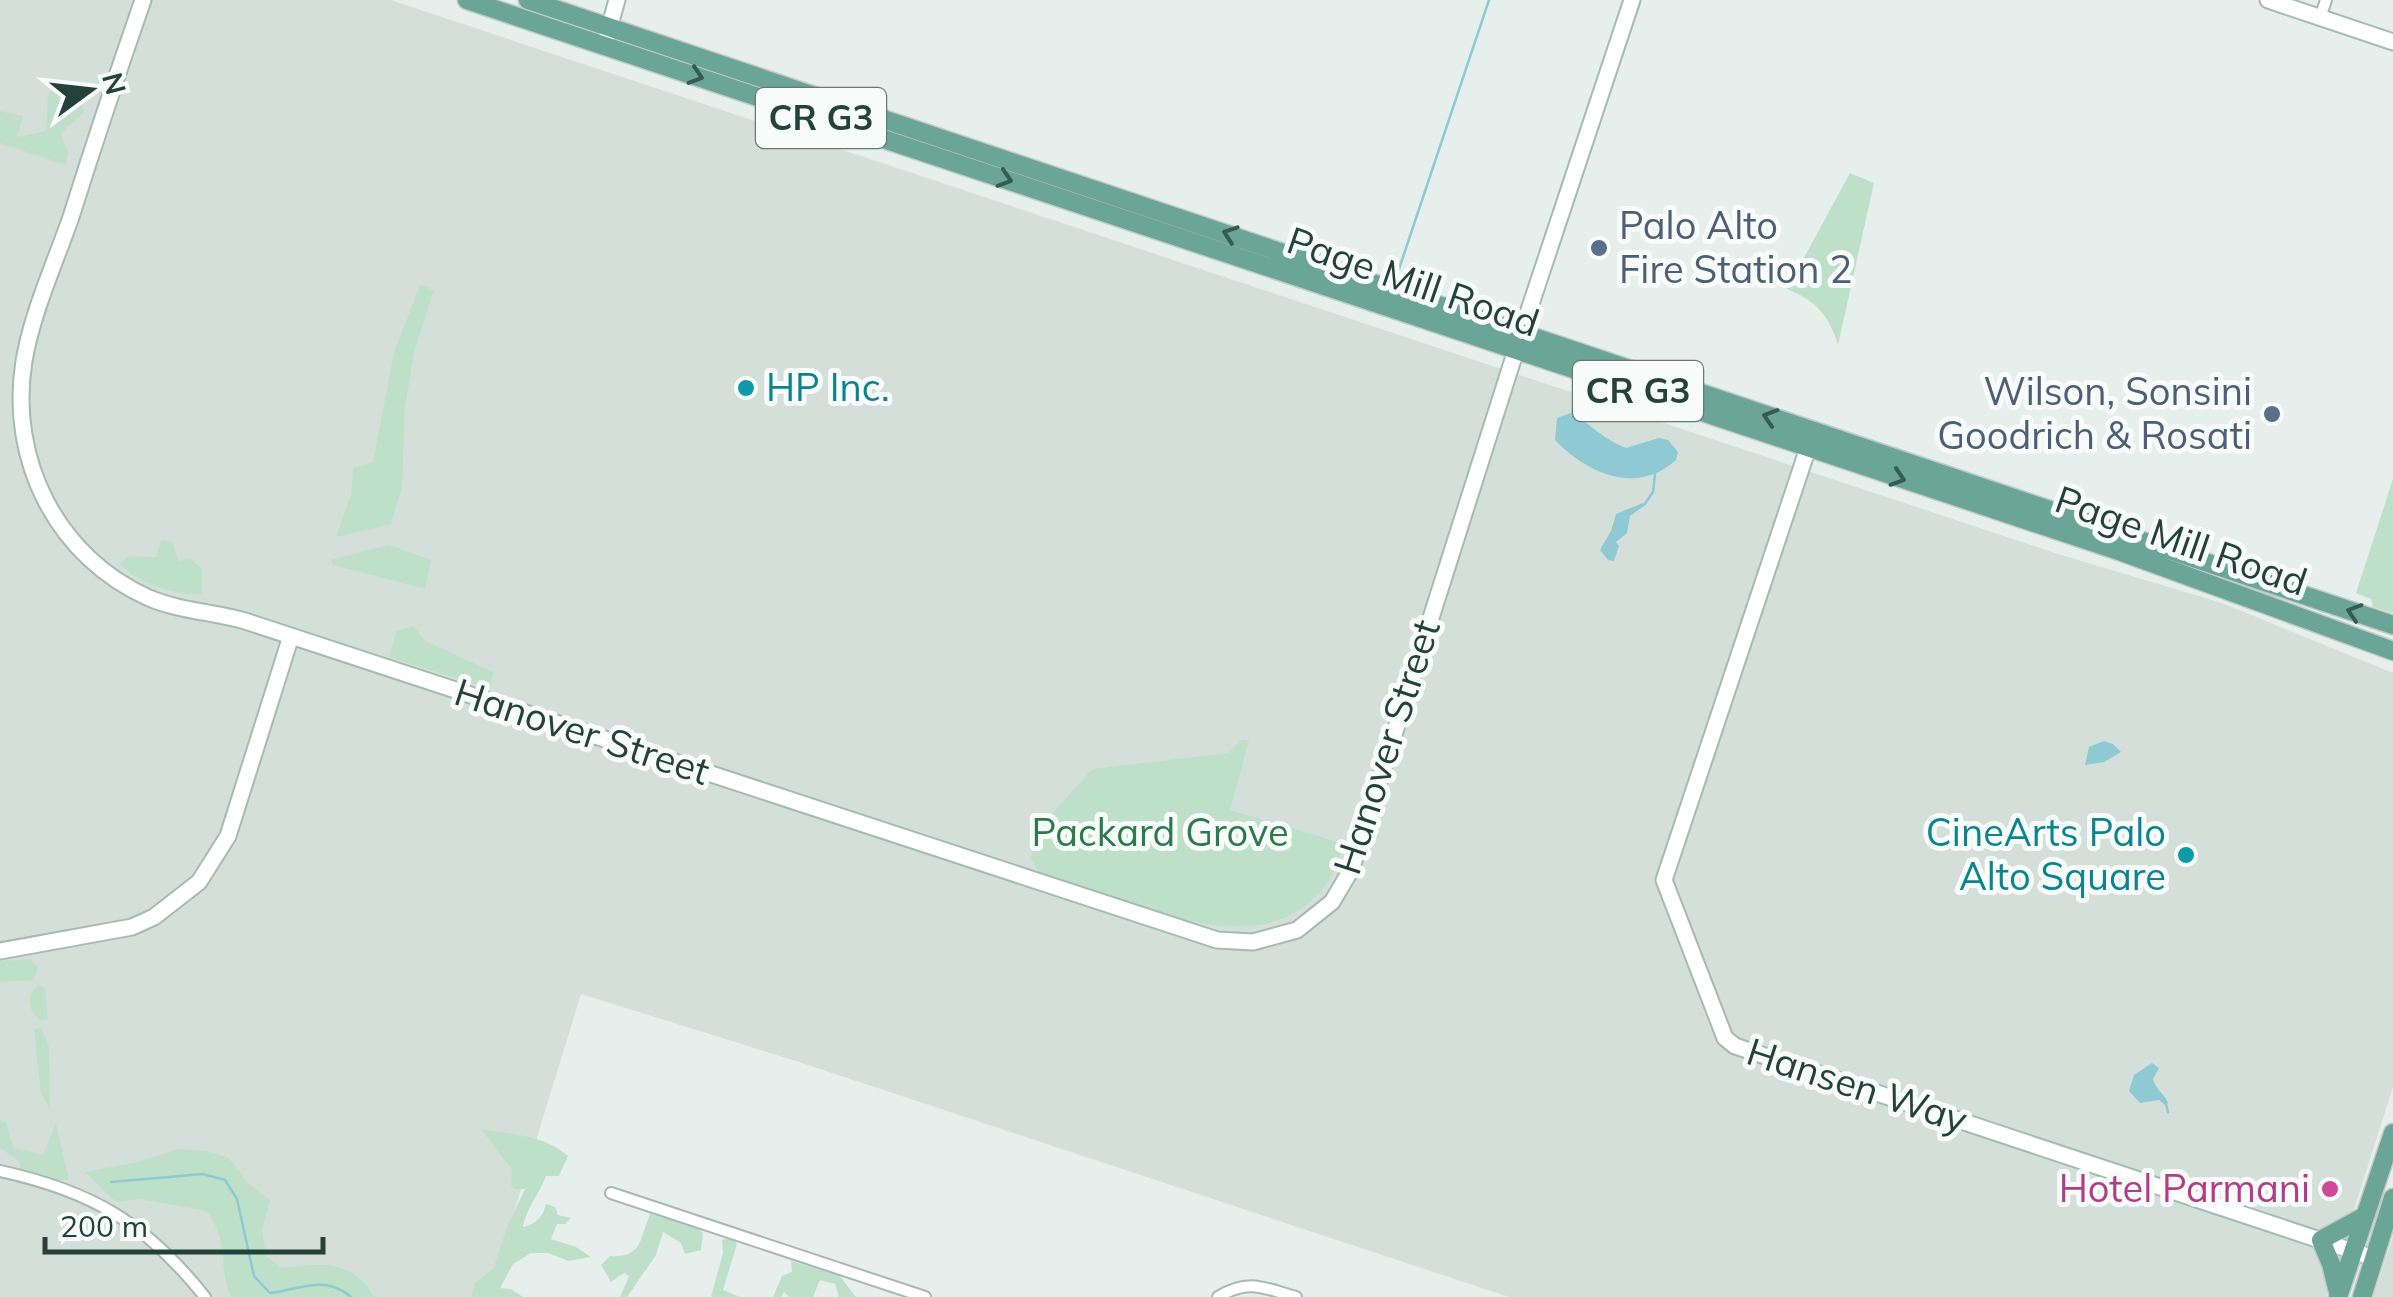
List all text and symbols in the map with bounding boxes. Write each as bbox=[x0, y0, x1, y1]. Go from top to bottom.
north arrow bbox=[40, 40, 140, 140]
one-way arrow bbox=[687, 65, 704, 85]
text: N bbox=[95, 69, 134, 98]
road number: CR G3 bbox=[756, 88, 886, 148]
one-way arrow bbox=[995, 167, 1012, 187]
place label: Palo Alto Fire Station 2 bbox=[1619, 201, 1852, 293]
street label: Page Mill Road bbox=[1281, 216, 1545, 347]
one-way arrow bbox=[1223, 225, 1240, 245]
marker: Palo Alto Fire Station 2 bbox=[1588, 237, 1610, 259]
road number: CR G3 bbox=[1573, 361, 1703, 421]
place label: HP Inc. bbox=[766, 363, 890, 411]
place label: Wilson, Sonsini Goodrich & Rosati bbox=[1937, 367, 2252, 459]
marker: HP Inc. bbox=[735, 377, 757, 399]
marker: Wilson, Sonsini Goodrich & Rosati bbox=[2261, 403, 2283, 425]
one-way arrow bbox=[1763, 408, 1780, 428]
one-way arrow bbox=[1889, 467, 1906, 487]
street label: Page Mill Road bbox=[2049, 475, 2313, 606]
one-way arrow bbox=[2347, 603, 2364, 624]
street label: Hanover Street bbox=[1322, 613, 1450, 880]
street label: Hanover Street bbox=[449, 667, 716, 795]
park label: Packard Grove bbox=[1031, 808, 1289, 856]
place label: CineArts Palo Alto Square bbox=[1926, 808, 2166, 900]
marker: CineArts Palo Alto Square bbox=[2175, 844, 2197, 866]
street label: Hansen Way bbox=[1741, 1027, 1974, 1143]
place label: Hotel Parmani bbox=[2059, 1164, 2310, 1212]
marker: Hotel Parmani bbox=[2319, 1178, 2341, 1200]
scale bar bbox=[45, 1192, 322, 1254]
text: 200 m bbox=[60, 1207, 148, 1245]

